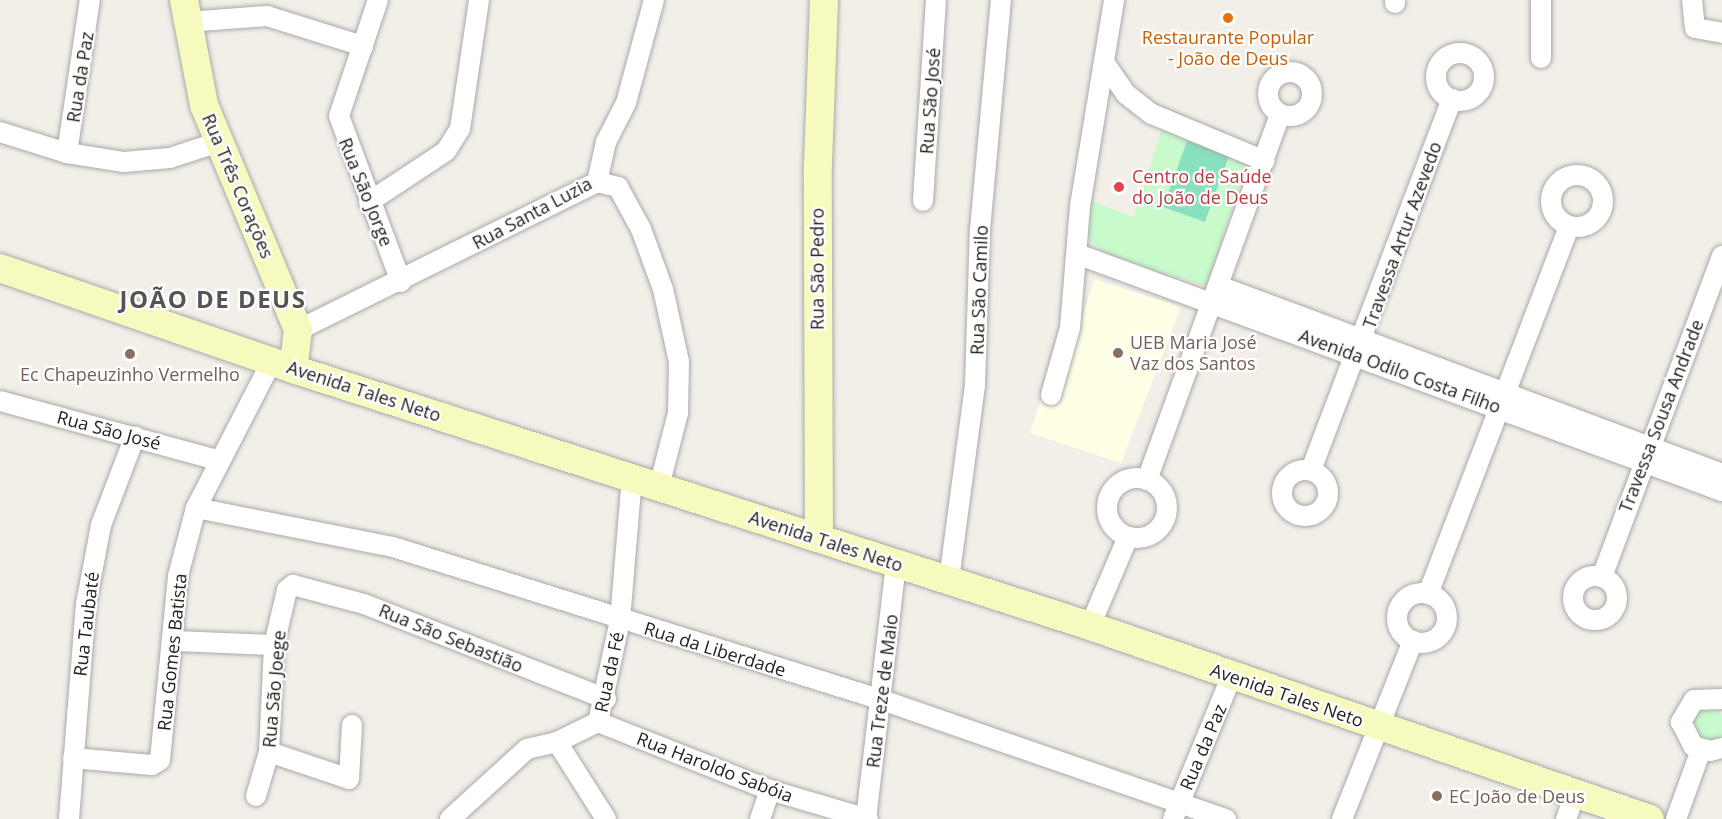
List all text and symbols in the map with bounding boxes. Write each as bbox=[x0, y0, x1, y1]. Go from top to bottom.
marker: Restaurante Popular - João de Deus bbox=[1221, 11, 1235, 25]
place label: Restaurante Popular - João de Deus bbox=[1142, 27, 1314, 70]
street label: Rua da Paz bbox=[62, 30, 98, 124]
street label: Rua São José bbox=[916, 47, 944, 155]
street label: Rua Três Corações bbox=[198, 110, 278, 262]
street label: Rua São Jorge bbox=[334, 135, 398, 249]
street label: Travessa Artur Azevedo bbox=[1358, 139, 1446, 331]
place label: Centro de Saúde do João de Deus bbox=[1132, 166, 1272, 208]
street label: Rua Santa Luzia bbox=[469, 172, 595, 254]
marker: Centro de Saúde do João de Deus bbox=[1110, 178, 1128, 196]
street label: Rua São Pedro bbox=[806, 208, 828, 330]
street label: Rua São Camilo bbox=[966, 225, 992, 355]
district label: JOÃO DE DEUS bbox=[120, 285, 306, 313]
street label: Travessa Sousa Andrade bbox=[1614, 316, 1708, 516]
street label: Avenida Odilo Costa Filho bbox=[1296, 324, 1504, 418]
place label: UEB Maria José Vaz dos Santos bbox=[1130, 332, 1257, 374]
marker: UEB Maria José Vaz dos Santos bbox=[1111, 346, 1125, 360]
marker: Ec Chapeuzinho Vermelho bbox=[123, 347, 137, 361]
street label: Avenida Tales Neto bbox=[284, 356, 444, 426]
place label: Ec Chapeuzinho Vermelho bbox=[20, 363, 240, 385]
street label: Rua São José bbox=[55, 406, 163, 454]
street label: Avenida Tales Neto bbox=[746, 506, 906, 576]
street label: Rua Taubaté bbox=[69, 570, 103, 678]
street label: Rua Gomes Batista bbox=[153, 572, 191, 732]
street label: Rua São Sebastião bbox=[376, 599, 526, 677]
street label: Rua Treze de Maio bbox=[862, 613, 902, 769]
street label: Rua da Liberdade bbox=[642, 617, 788, 681]
street label: Rua São Joege bbox=[258, 629, 290, 749]
street label: Rua da Fé bbox=[590, 630, 628, 714]
street label: Avenida Tales Neto bbox=[1208, 659, 1366, 731]
street label: Rua da Paz bbox=[1175, 701, 1231, 793]
street label: Rua Haroldo Sabóia bbox=[634, 727, 796, 807]
place label: EC João de Deus bbox=[1449, 785, 1585, 807]
marker: EC João de Deus bbox=[1430, 789, 1444, 803]

